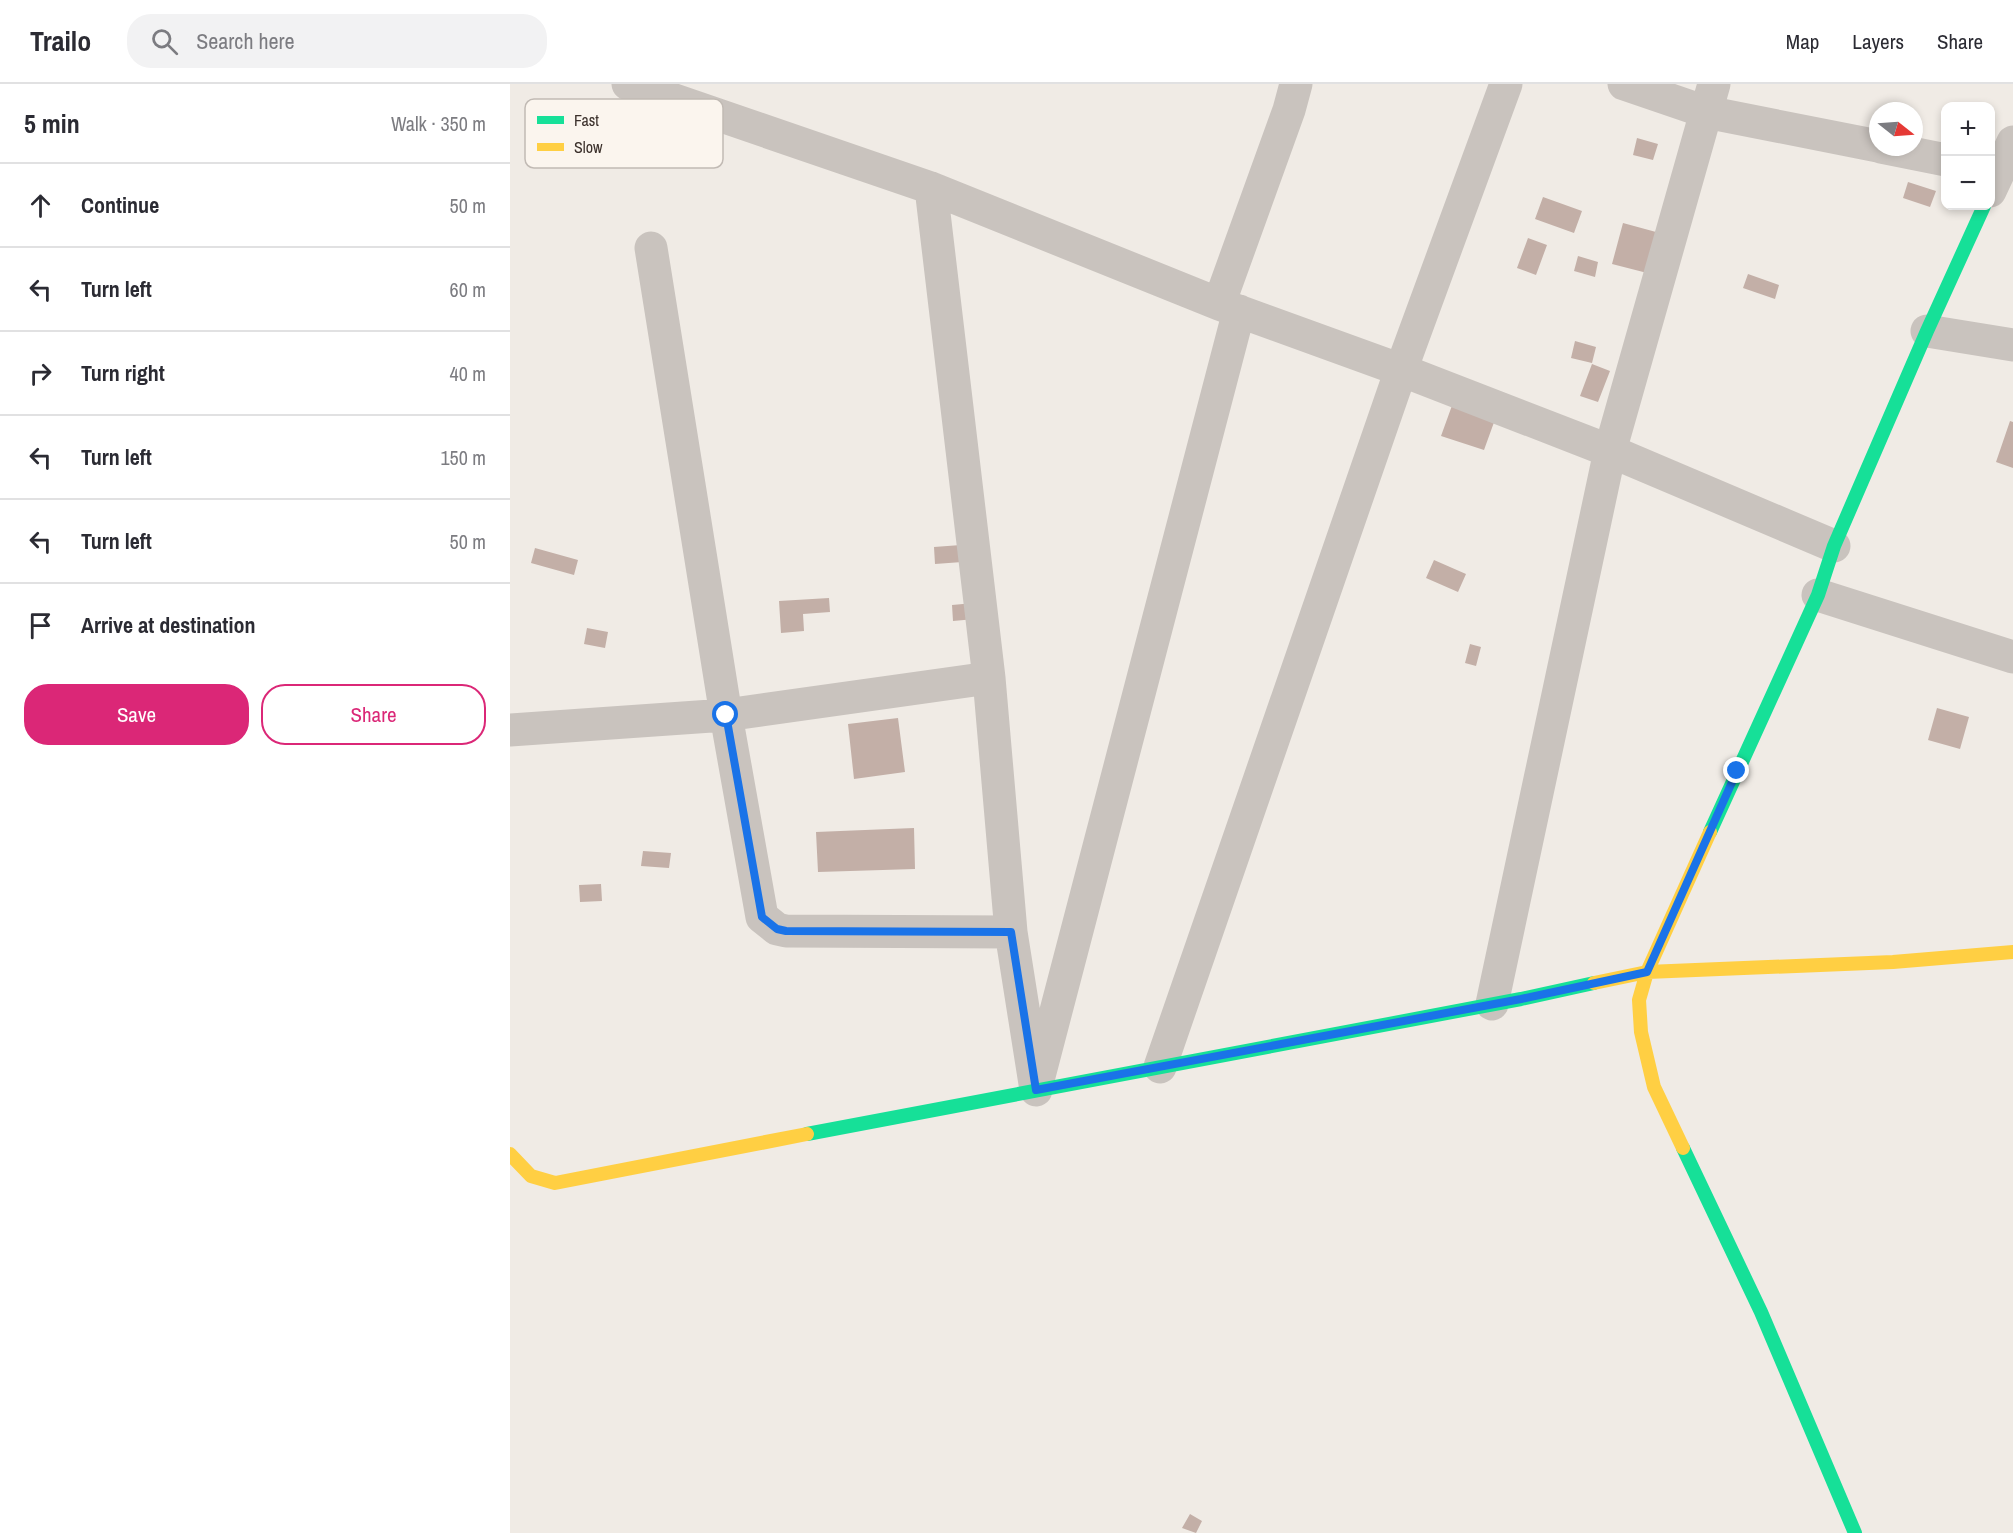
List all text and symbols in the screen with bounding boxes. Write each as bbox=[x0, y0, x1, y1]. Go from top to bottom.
search box bbox=[127, 14, 547, 68]
text: Trailo bbox=[30, 22, 91, 60]
icon: search bbox=[148, 25, 181, 58]
text: Search here bbox=[196, 26, 295, 56]
text: Map bbox=[1786, 27, 1819, 56]
text: Layers bbox=[1852, 27, 1904, 56]
text: Share bbox=[1937, 27, 1983, 56]
legend bbox=[525, 99, 723, 168]
north arrow bbox=[1869, 102, 1923, 156]
map controls bbox=[1941, 102, 1995, 210]
button: + bbox=[1941, 102, 1995, 156]
text: 5 min bbox=[24, 106, 80, 141]
text: Fast bbox=[574, 109, 599, 131]
text: Walk · 350 m bbox=[391, 110, 486, 137]
text: Slow bbox=[574, 136, 603, 158]
button: − bbox=[1941, 156, 1995, 210]
icon: ahead bbox=[24, 189, 57, 222]
text: Continue bbox=[81, 190, 159, 220]
text: 50 m bbox=[450, 192, 486, 219]
icon: left bbox=[24, 273, 57, 306]
text: Turn left bbox=[81, 274, 152, 304]
text: 60 m bbox=[450, 276, 486, 303]
icon: right bbox=[24, 357, 57, 390]
text: Turn right bbox=[81, 358, 165, 388]
text: 40 m bbox=[450, 360, 486, 387]
icon: left bbox=[24, 441, 57, 474]
text: Turn left bbox=[81, 442, 152, 472]
text: 150 m bbox=[440, 444, 486, 471]
icon: left bbox=[24, 525, 57, 558]
text: Turn left bbox=[81, 526, 152, 556]
text: 50 m bbox=[450, 528, 486, 555]
icon: arrive bbox=[24, 609, 57, 642]
text: Arrive at destination bbox=[81, 610, 255, 640]
button: Save bbox=[24, 684, 249, 745]
button: Share bbox=[261, 684, 486, 745]
route start bbox=[712, 701, 738, 727]
route end bbox=[1723, 757, 1749, 783]

